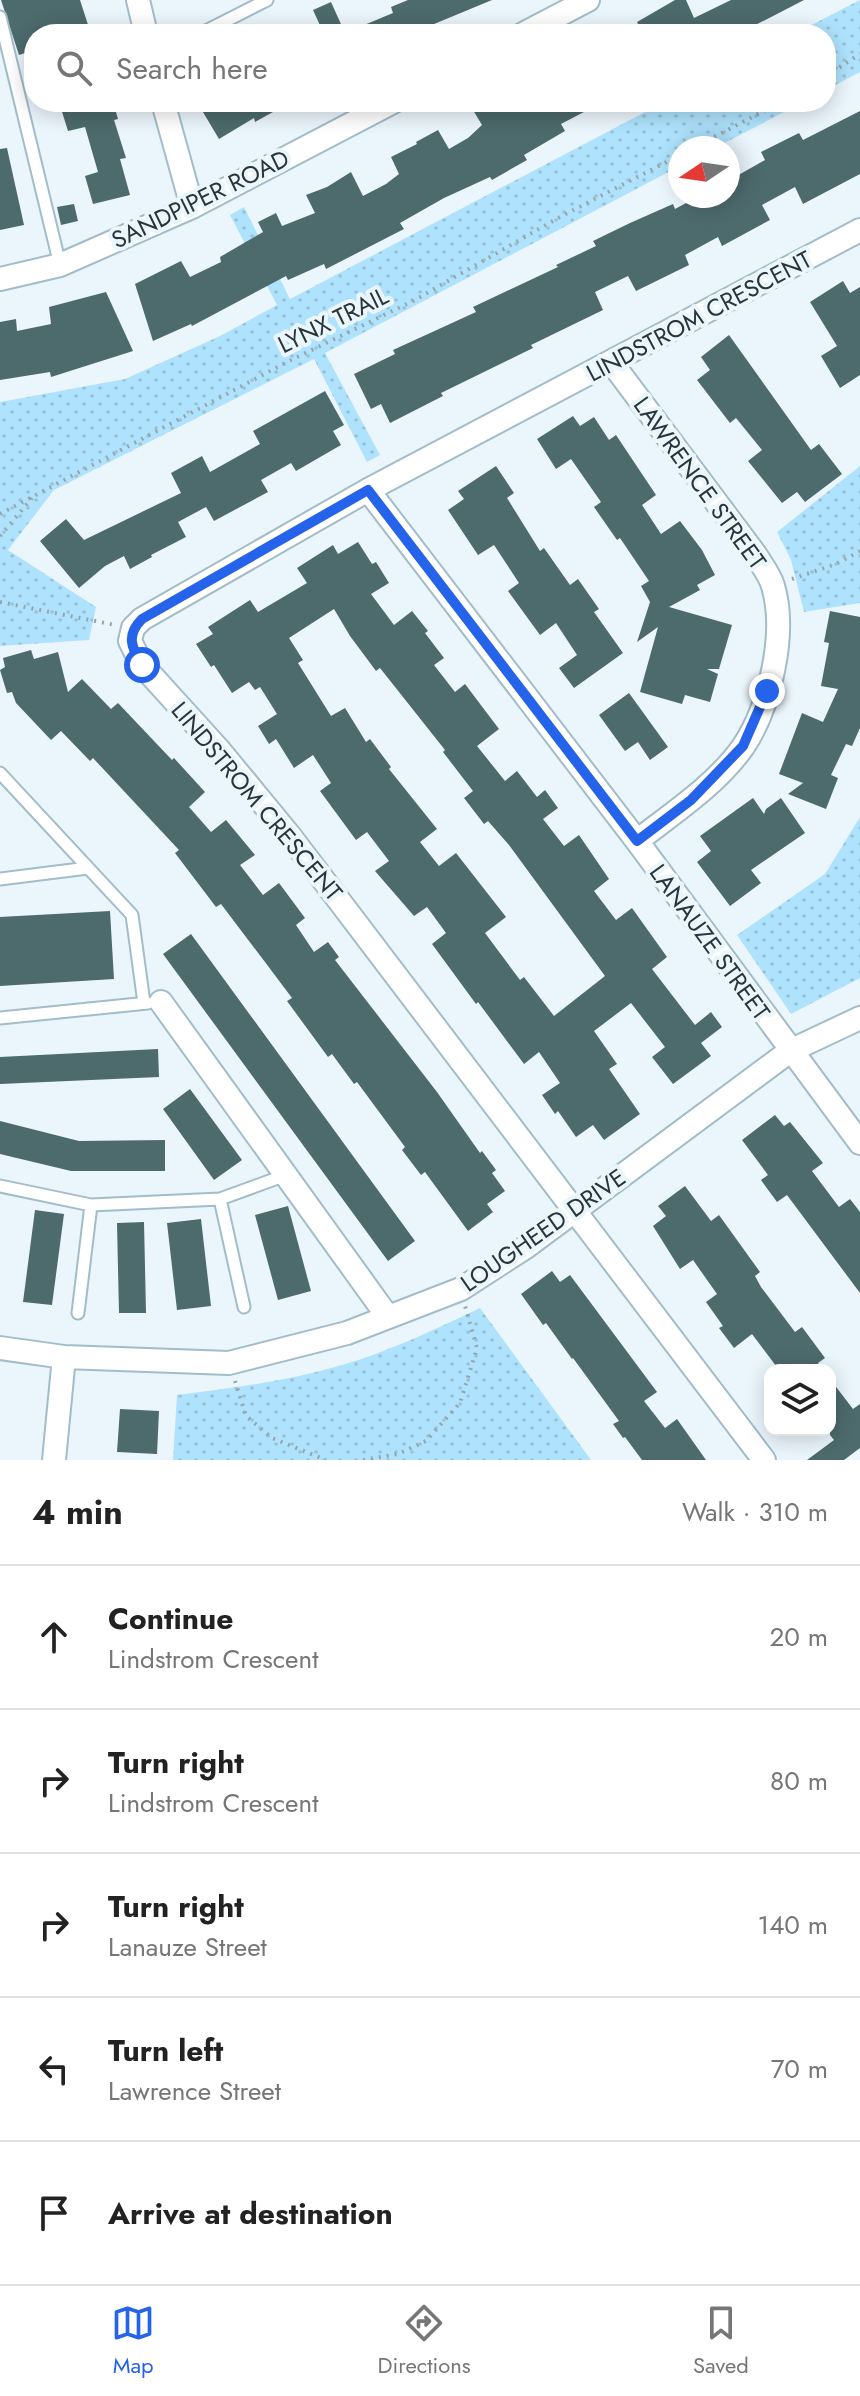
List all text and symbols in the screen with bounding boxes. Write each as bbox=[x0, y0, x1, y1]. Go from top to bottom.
search box bbox=[24, 24, 836, 112]
icon: search bbox=[52, 46, 96, 90]
text: Search here bbox=[116, 47, 268, 90]
north arrow bbox=[668, 136, 740, 208]
street label: SANDPIPER ROAD bbox=[105, 141, 295, 257]
street label: LINDSTROM CRESCENT bbox=[580, 242, 818, 390]
street label: LYNX TRAIL bbox=[272, 278, 394, 362]
street label: LAWRENCE STREET bbox=[625, 389, 775, 577]
route start bbox=[124, 647, 160, 683]
route end bbox=[749, 673, 785, 709]
street label: LINDSTROM CRESCENT bbox=[163, 694, 351, 908]
street label: LANAUZE STREET bbox=[641, 857, 779, 1027]
street label: LOUGHEED DRIVE bbox=[453, 1160, 633, 1300]
map controls bbox=[764, 1364, 836, 1436]
button: layers bbox=[764, 1364, 836, 1436]
text: 4 min bbox=[32, 1488, 123, 1537]
text: Walk · 310 m bbox=[682, 1493, 828, 1531]
text: Continue bbox=[108, 1597, 234, 1640]
icon: ahead bbox=[32, 1615, 76, 1659]
text: 20 m bbox=[770, 1618, 828, 1656]
text: Lindstrom Crescent bbox=[108, 1640, 318, 1678]
text: Turn right bbox=[108, 1741, 244, 1784]
icon: right bbox=[32, 1759, 76, 1803]
text: 80 m bbox=[770, 1762, 828, 1800]
text: Lindstrom Crescent bbox=[108, 1784, 318, 1822]
text: Turn right bbox=[108, 1885, 244, 1928]
icon: right bbox=[32, 1903, 76, 1947]
text: 140 m bbox=[757, 1906, 828, 1944]
text: Lanauze Street bbox=[108, 1928, 267, 1966]
text: Turn left bbox=[108, 2029, 223, 2072]
icon: left bbox=[32, 2047, 76, 2091]
text: 70 m bbox=[771, 2050, 828, 2088]
text: Lawrence Street bbox=[108, 2072, 281, 2110]
icon: arrive bbox=[32, 2191, 76, 2235]
text: Arrive at destination bbox=[108, 2192, 393, 2235]
tab: Map bbox=[111, 2301, 155, 2381]
tab: Directions bbox=[378, 2301, 471, 2381]
tab: Saved bbox=[693, 2301, 749, 2381]

